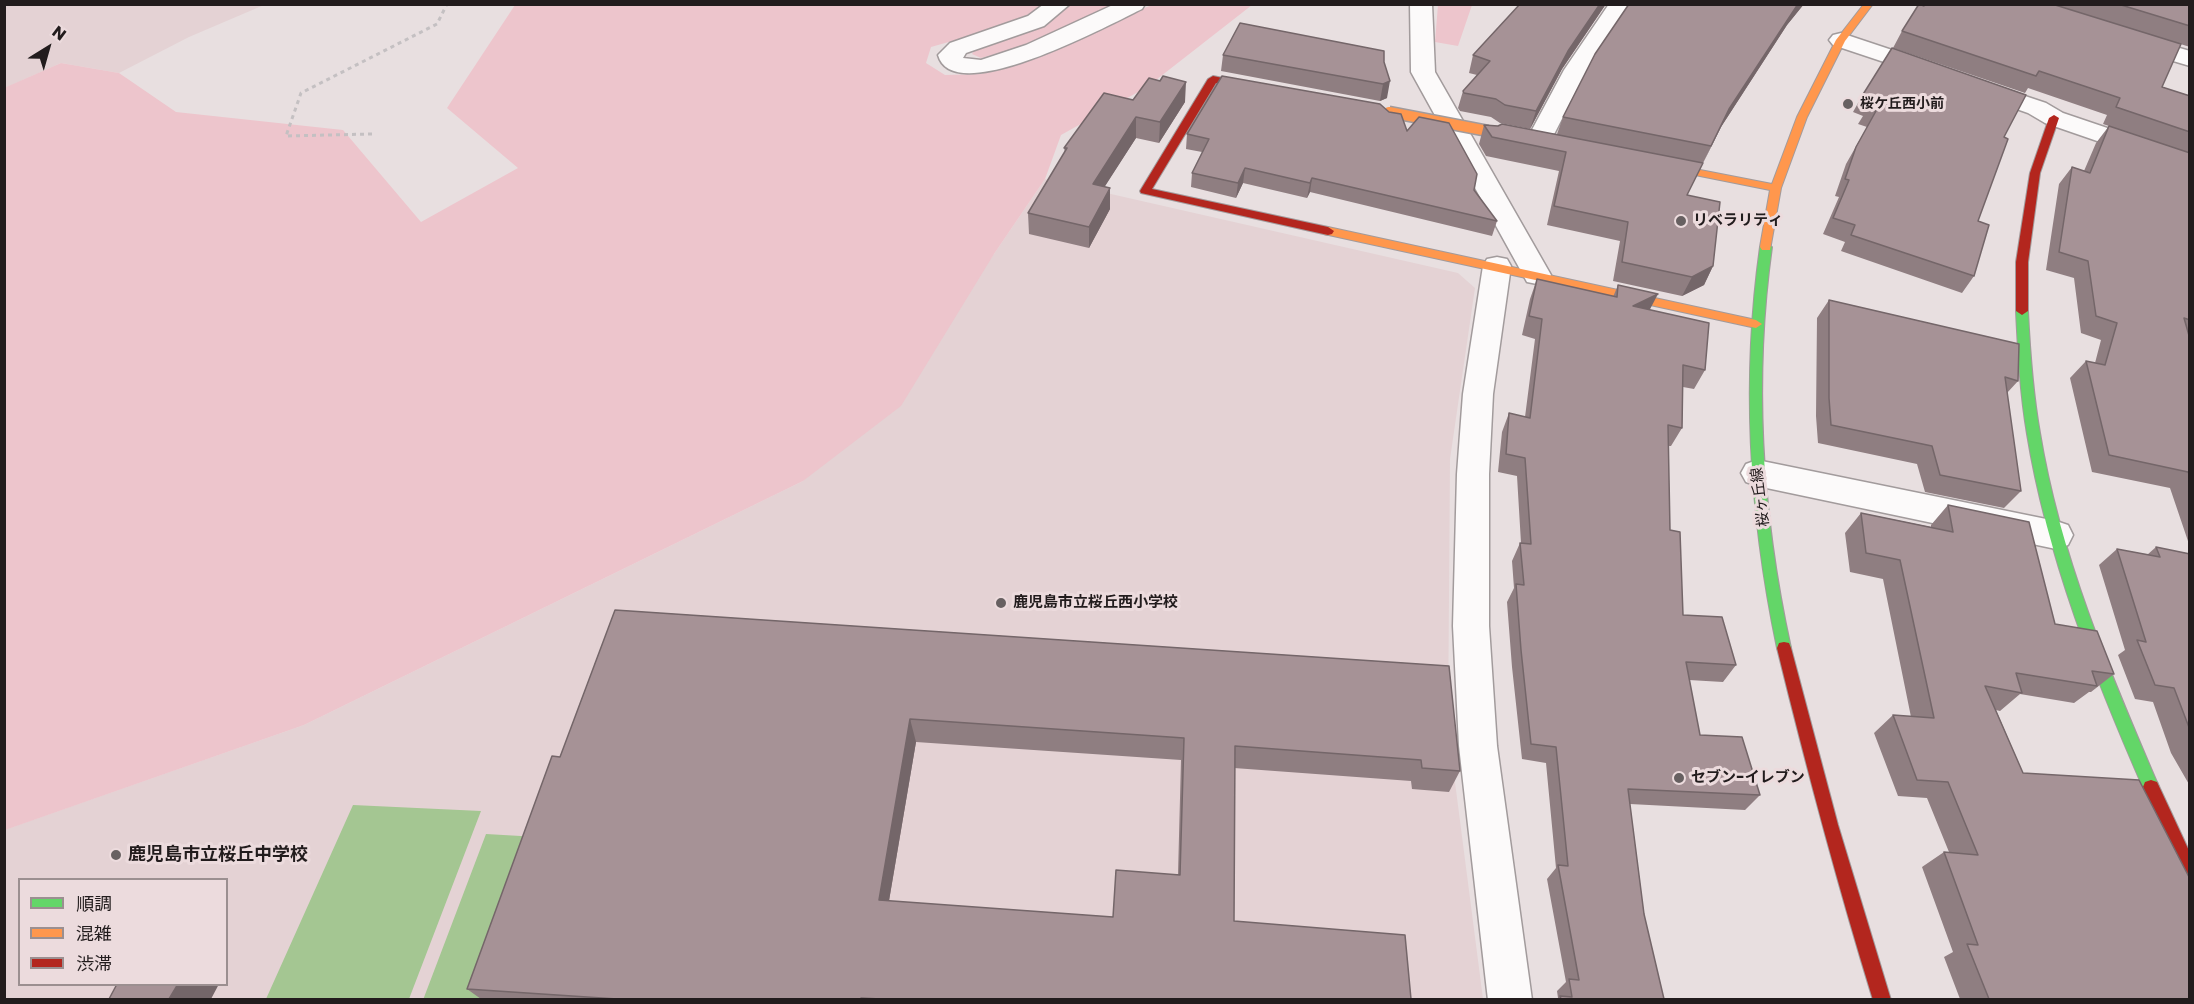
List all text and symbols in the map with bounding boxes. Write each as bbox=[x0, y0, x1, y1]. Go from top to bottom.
north arrow bbox=[18, 18, 78, 78]
text: N bbox=[47, 20, 71, 46]
place label: 桜ケ丘西小前 bbox=[1860, 96, 1944, 112]
marker: 桜ケ丘西小前 bbox=[1841, 97, 1855, 111]
place label: リベラリティ bbox=[1693, 212, 1783, 230]
marker: リベラリティ bbox=[1674, 214, 1688, 228]
street label: 桜ヶ丘線 bbox=[1748, 466, 1774, 528]
place label: 鹿児島市立桜丘西小学校 bbox=[1013, 594, 1178, 612]
marker: 鹿児島市立桜丘西小学校 bbox=[994, 596, 1008, 610]
place label: セブン-イレブン bbox=[1691, 769, 1805, 787]
marker: セブン-イレブン bbox=[1672, 771, 1686, 785]
place label: 鹿児島市立桜丘中学校 bbox=[128, 844, 308, 866]
marker: 鹿児島市立桜丘中学校 bbox=[109, 848, 123, 862]
legend bbox=[18, 878, 228, 986]
text: 順調 bbox=[76, 891, 112, 916]
text: 混雑 bbox=[76, 921, 112, 946]
text: 渋滞 bbox=[76, 951, 112, 976]

